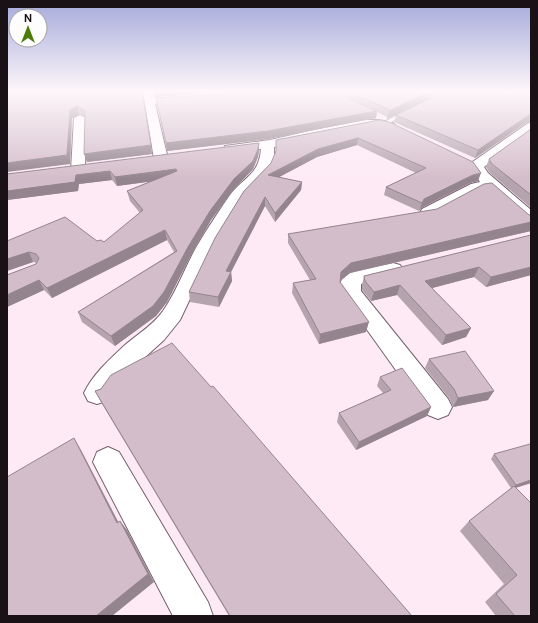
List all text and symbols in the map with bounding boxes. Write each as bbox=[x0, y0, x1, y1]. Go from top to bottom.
north arrow bbox=[8, 8, 48, 48]
text: N bbox=[24, 11, 32, 25]

